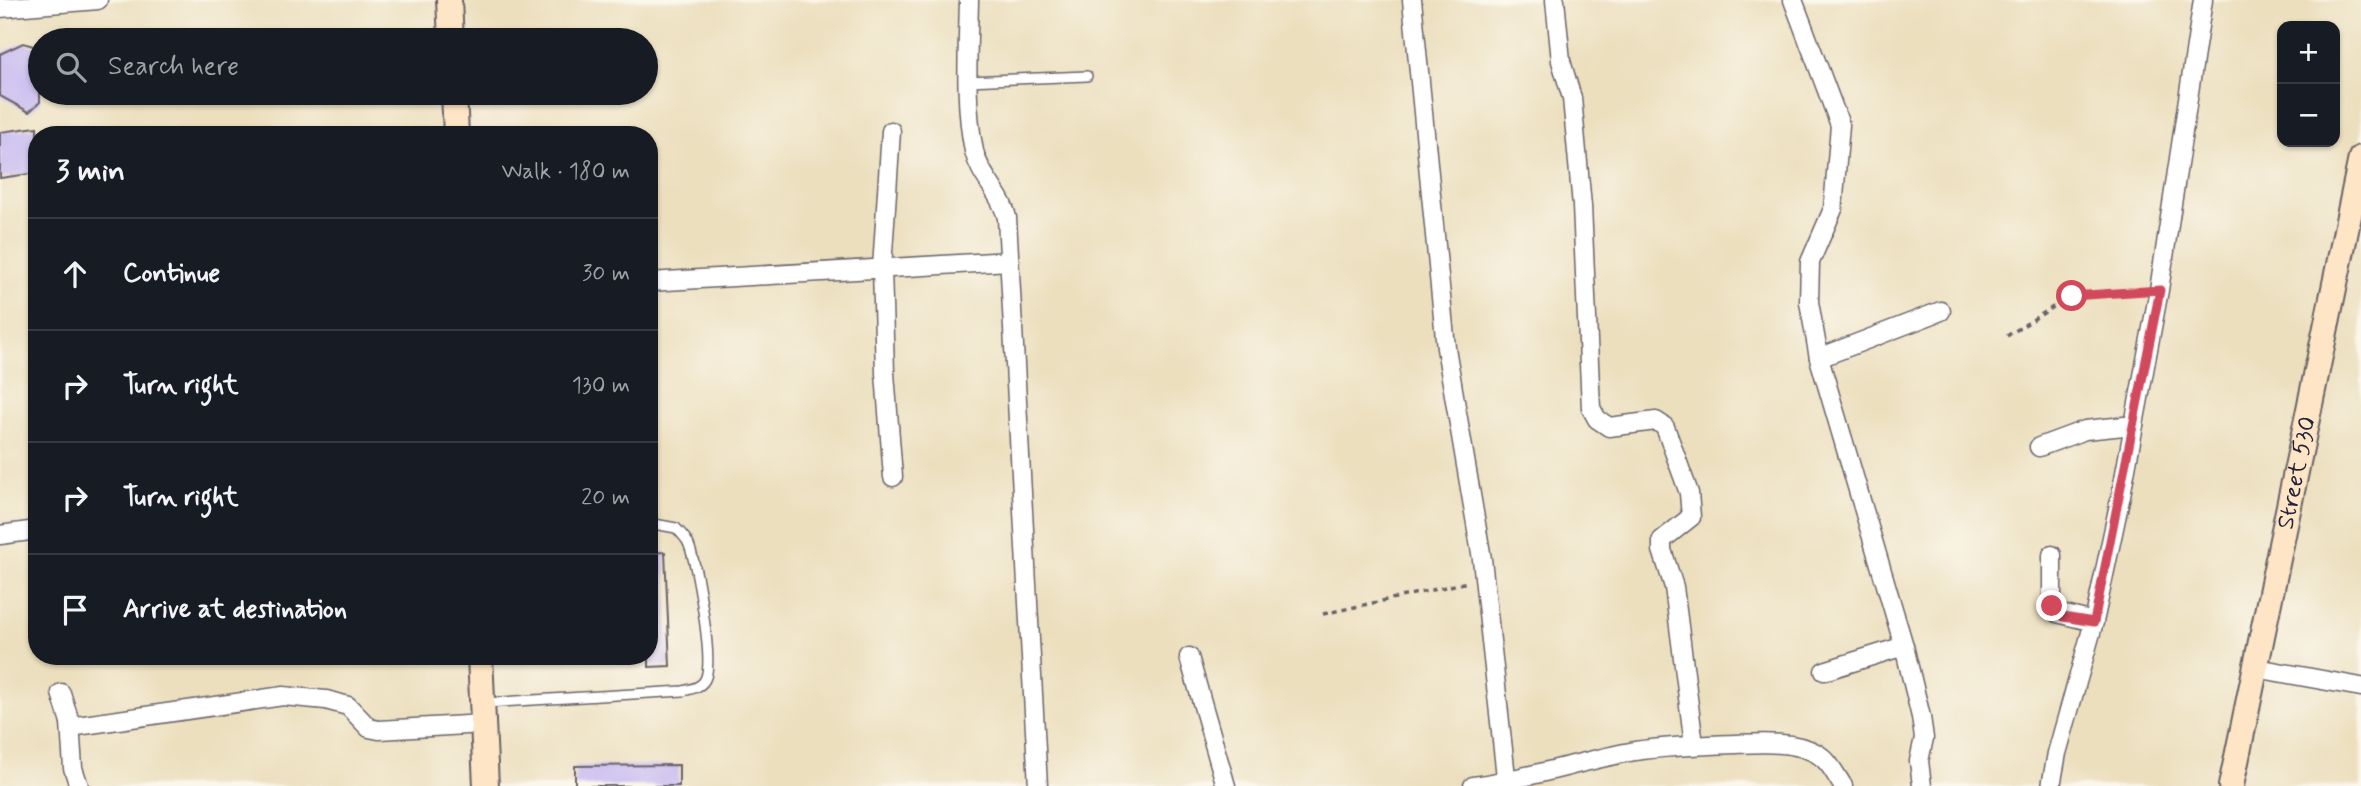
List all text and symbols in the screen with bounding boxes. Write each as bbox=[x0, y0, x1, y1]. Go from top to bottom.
map controls bbox=[2277, 21, 2340, 147]
button: + bbox=[2277, 21, 2340, 84]
search box bbox=[28, 28, 658, 105]
icon: search bbox=[52, 48, 90, 86]
text: Search here bbox=[108, 50, 239, 84]
button: − bbox=[2277, 84, 2340, 147]
text: 3 min bbox=[56, 152, 125, 191]
text: Walk · 180 m bbox=[501, 157, 630, 187]
icon: ahead bbox=[56, 255, 94, 293]
text: Continue bbox=[123, 257, 220, 291]
text: 30 m bbox=[582, 259, 630, 289]
route start bbox=[2056, 280, 2087, 311]
icon: right bbox=[56, 367, 94, 405]
text: Turn right bbox=[123, 369, 239, 403]
text: 130 m bbox=[572, 371, 630, 401]
street label: Street 530 bbox=[2271, 414, 2324, 532]
icon: right bbox=[56, 479, 94, 517]
text: Turn right bbox=[123, 481, 239, 515]
text: 20 m bbox=[581, 483, 630, 513]
route end bbox=[2036, 590, 2067, 621]
icon: arrive bbox=[56, 591, 94, 629]
text: Arrive at destination bbox=[123, 593, 347, 627]

